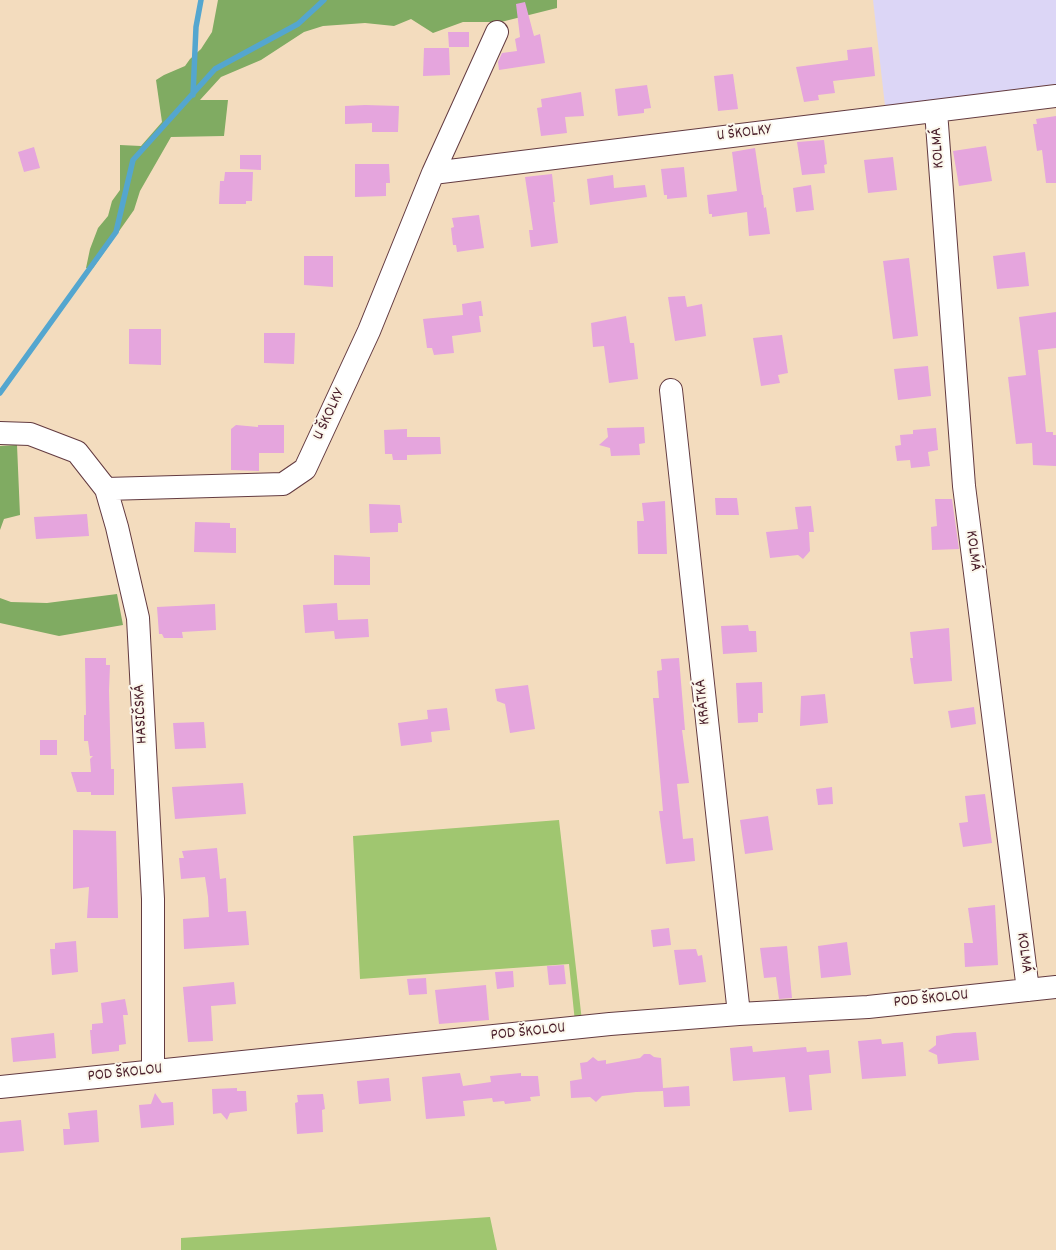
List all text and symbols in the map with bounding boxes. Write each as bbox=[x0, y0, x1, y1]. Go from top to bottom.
street label: U ŠKOLKY bbox=[716, 121, 772, 147]
street label: KOLMÁ bbox=[928, 127, 950, 169]
street label: U ŠKOLKY bbox=[310, 386, 350, 444]
street label: KOLMÁ bbox=[960, 530, 984, 572]
street label: KRÁTKÁ bbox=[692, 678, 716, 726]
street label: HASIČSKÁ bbox=[131, 684, 153, 744]
street label: KOLMÁ bbox=[1011, 932, 1035, 974]
street label: POD ŠKOLOU bbox=[893, 987, 969, 1013]
street label: POD ŠKOLOU bbox=[490, 1020, 566, 1046]
street label: POD ŠKOLOU bbox=[87, 1061, 163, 1087]

